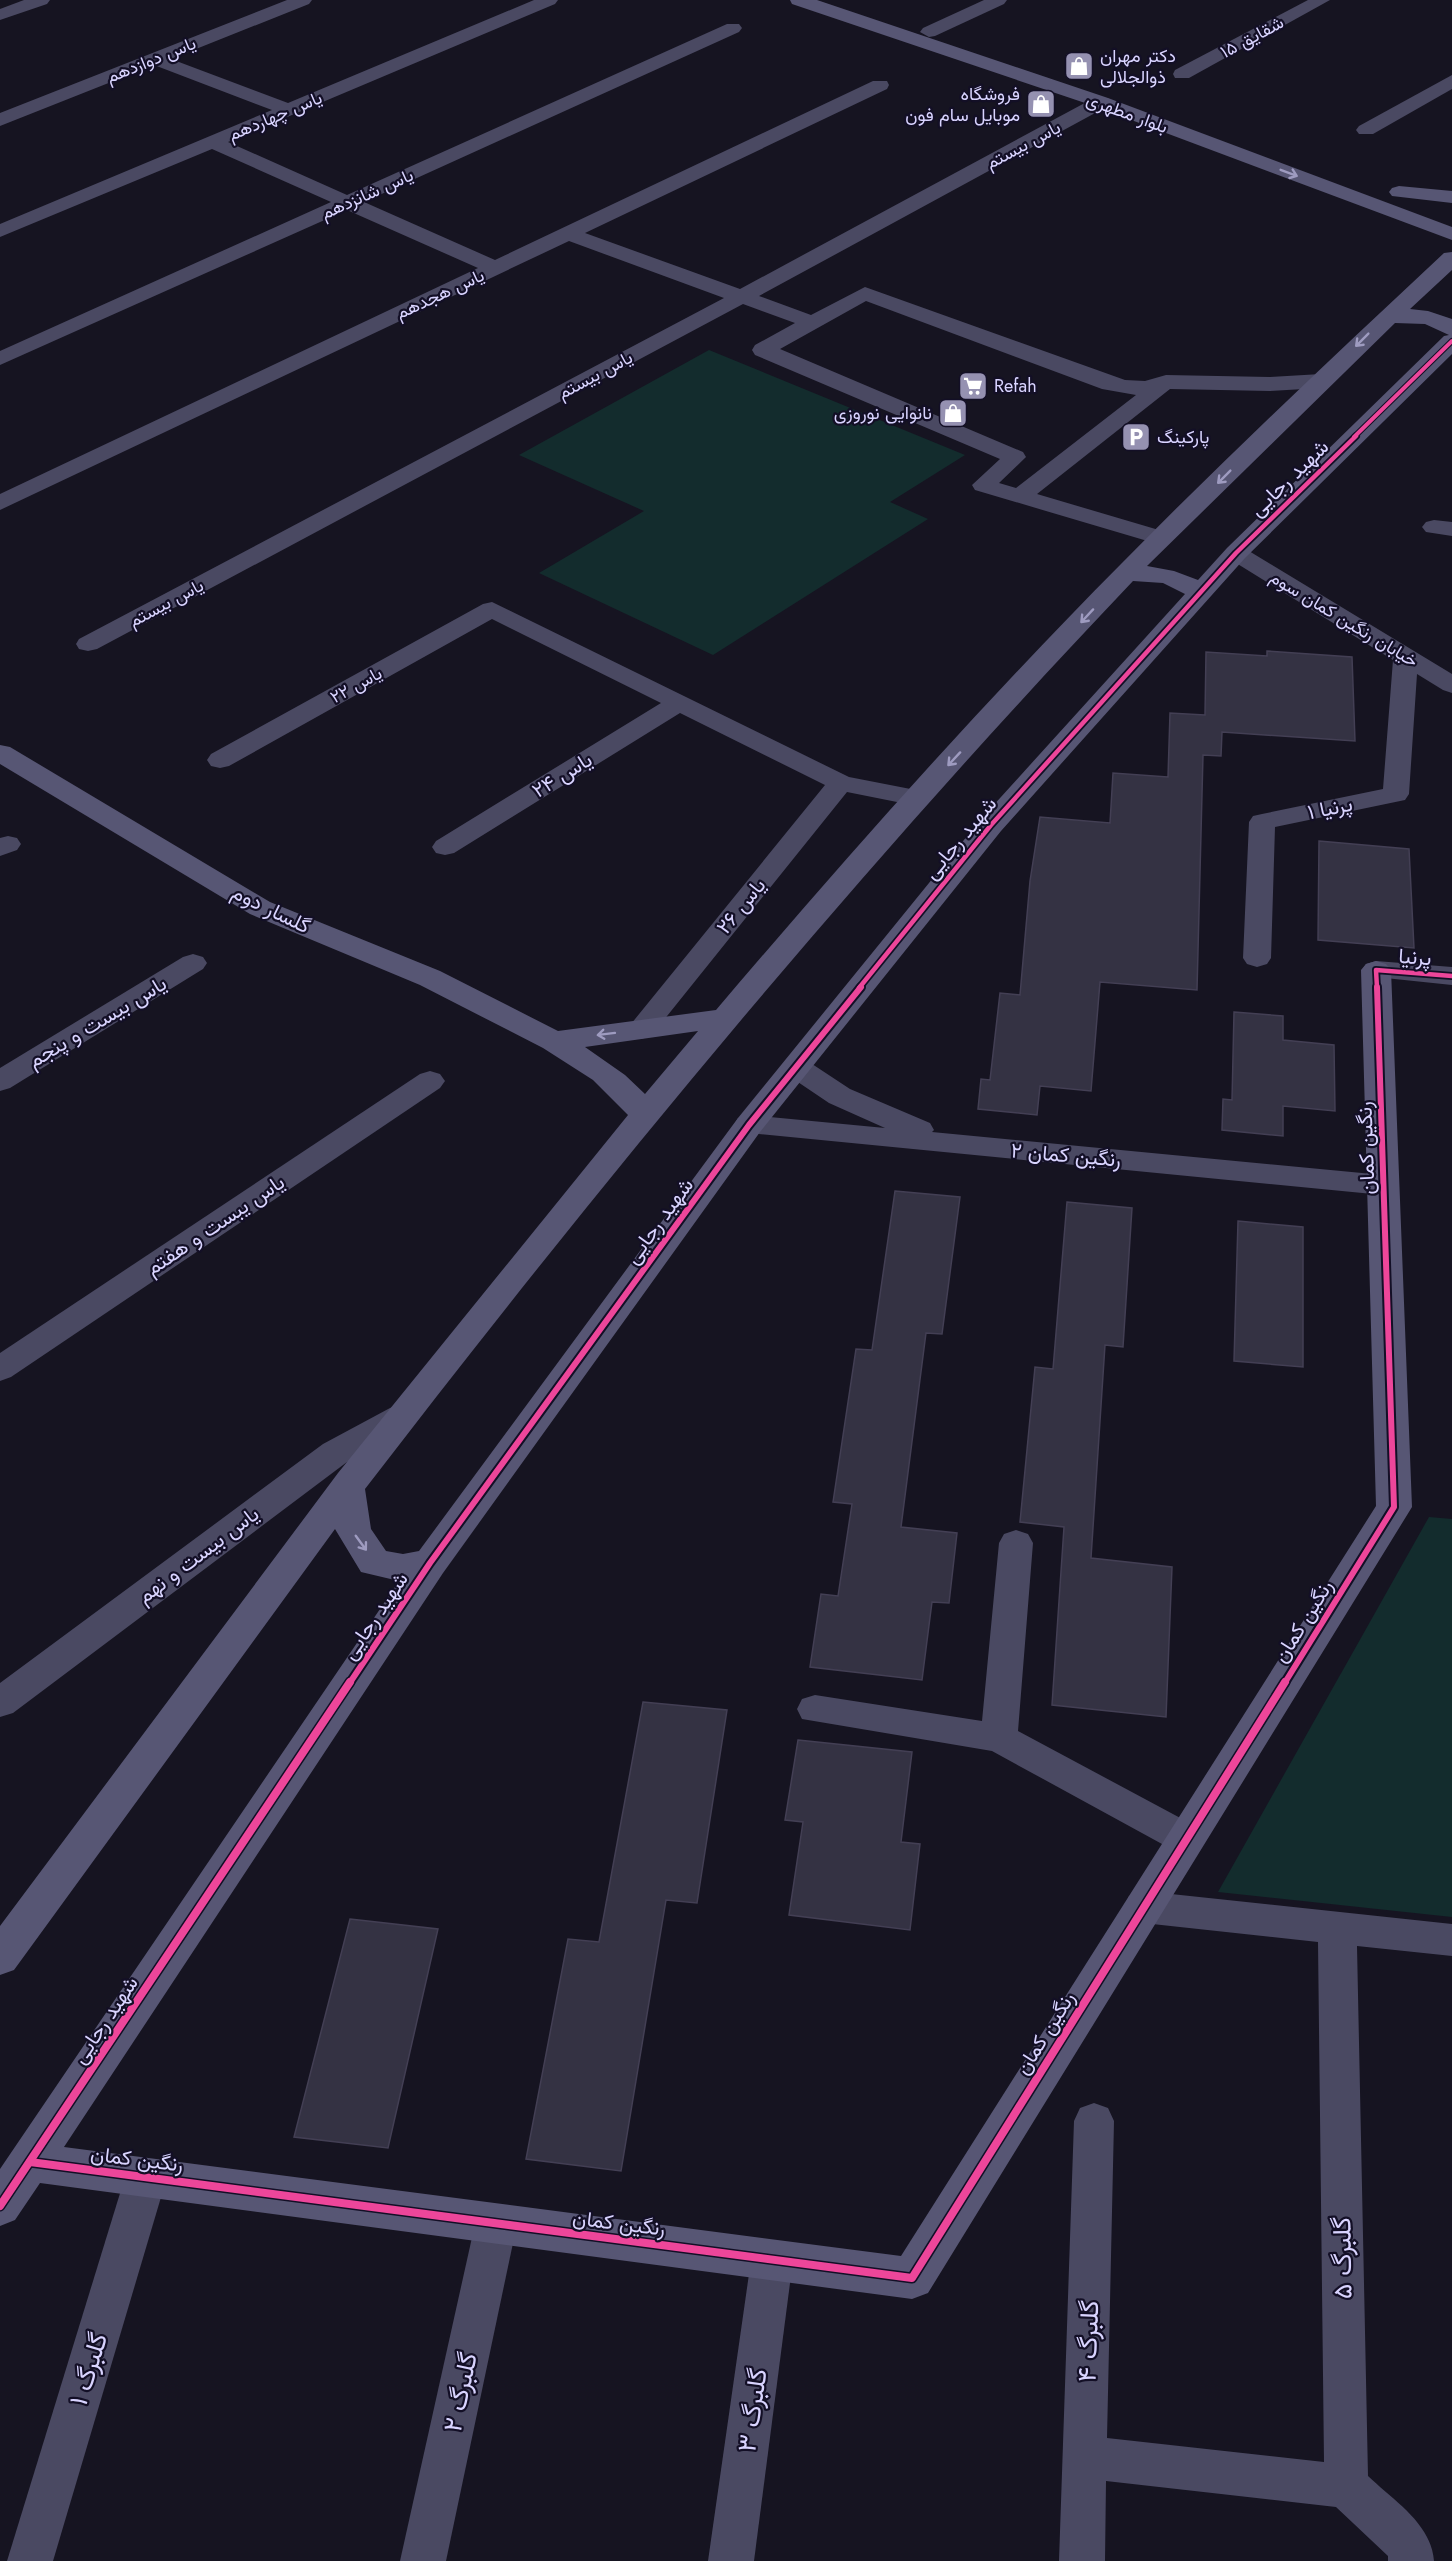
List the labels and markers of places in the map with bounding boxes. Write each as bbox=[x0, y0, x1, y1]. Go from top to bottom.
place label: دکتر مهران ذوالجلالی bbox=[1100, 43, 1176, 90]
shop icon: دکتر مهران ذوالجلالی bbox=[1063, 50, 1095, 82]
place label: فروشگاه موبایل سام فون bbox=[905, 81, 1020, 128]
shop icon: فروشگاه موبایل سام فون bbox=[1025, 88, 1057, 120]
supermarket icon: Refah bbox=[957, 370, 989, 402]
place label: Refah bbox=[994, 373, 1037, 399]
shop icon: نانوایی نوروزی bbox=[937, 397, 969, 429]
place label: نانوایی نوروزی bbox=[834, 400, 932, 426]
parking icon: پارکینگ bbox=[1120, 421, 1152, 453]
place label: پارکینگ bbox=[1157, 424, 1209, 450]

